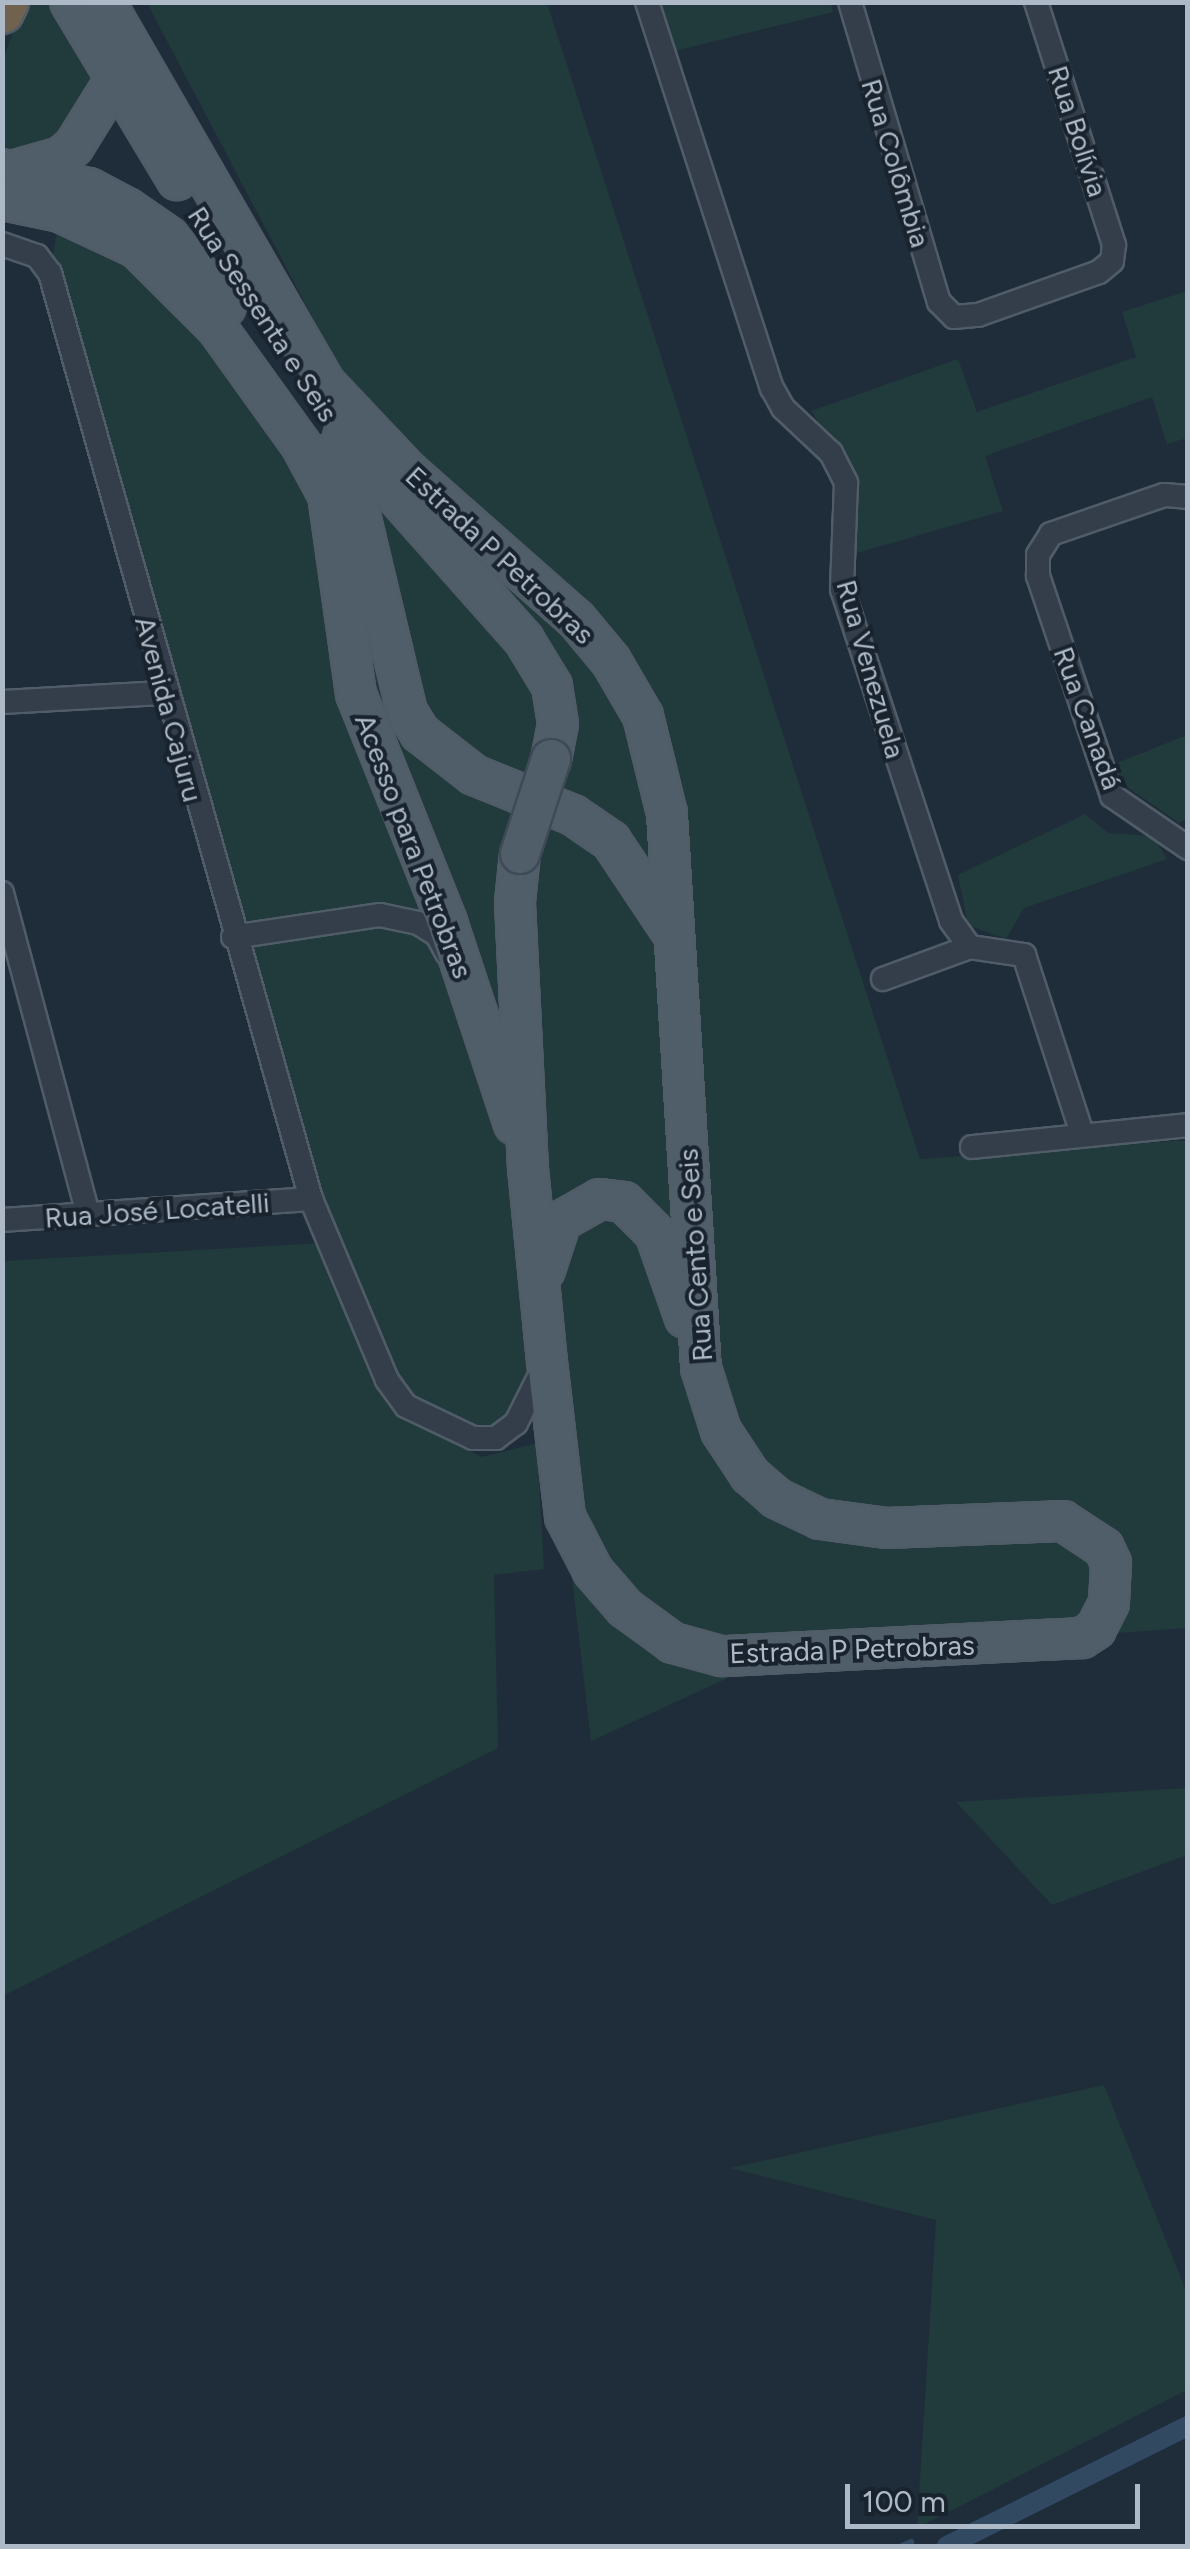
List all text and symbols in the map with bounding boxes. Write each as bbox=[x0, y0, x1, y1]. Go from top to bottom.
street label: Rua Bolívia bbox=[1041, 61, 1115, 201]
street label: Rua Colômbia bbox=[854, 75, 938, 251]
street label: Rua Sessenta e Seis bbox=[181, 200, 345, 428]
street label: Estrada P Petrobras bbox=[399, 459, 601, 651]
street label: Rua Venezuela bbox=[830, 576, 912, 762]
street label: Avenida Cajuru bbox=[128, 613, 210, 805]
street label: Rua Canadá bbox=[1047, 642, 1129, 794]
street label: Acesso para Petrobras bbox=[348, 709, 480, 983]
street label: Rua Cento e Seis bbox=[671, 1147, 719, 1363]
street label: Rua José Locatelli bbox=[44, 1185, 270, 1235]
street label: Estrada P Petrobras bbox=[729, 1628, 975, 1670]
scale bar bbox=[850, 2464, 1145, 2526]
text: 100 m bbox=[862, 2483, 946, 2520]

